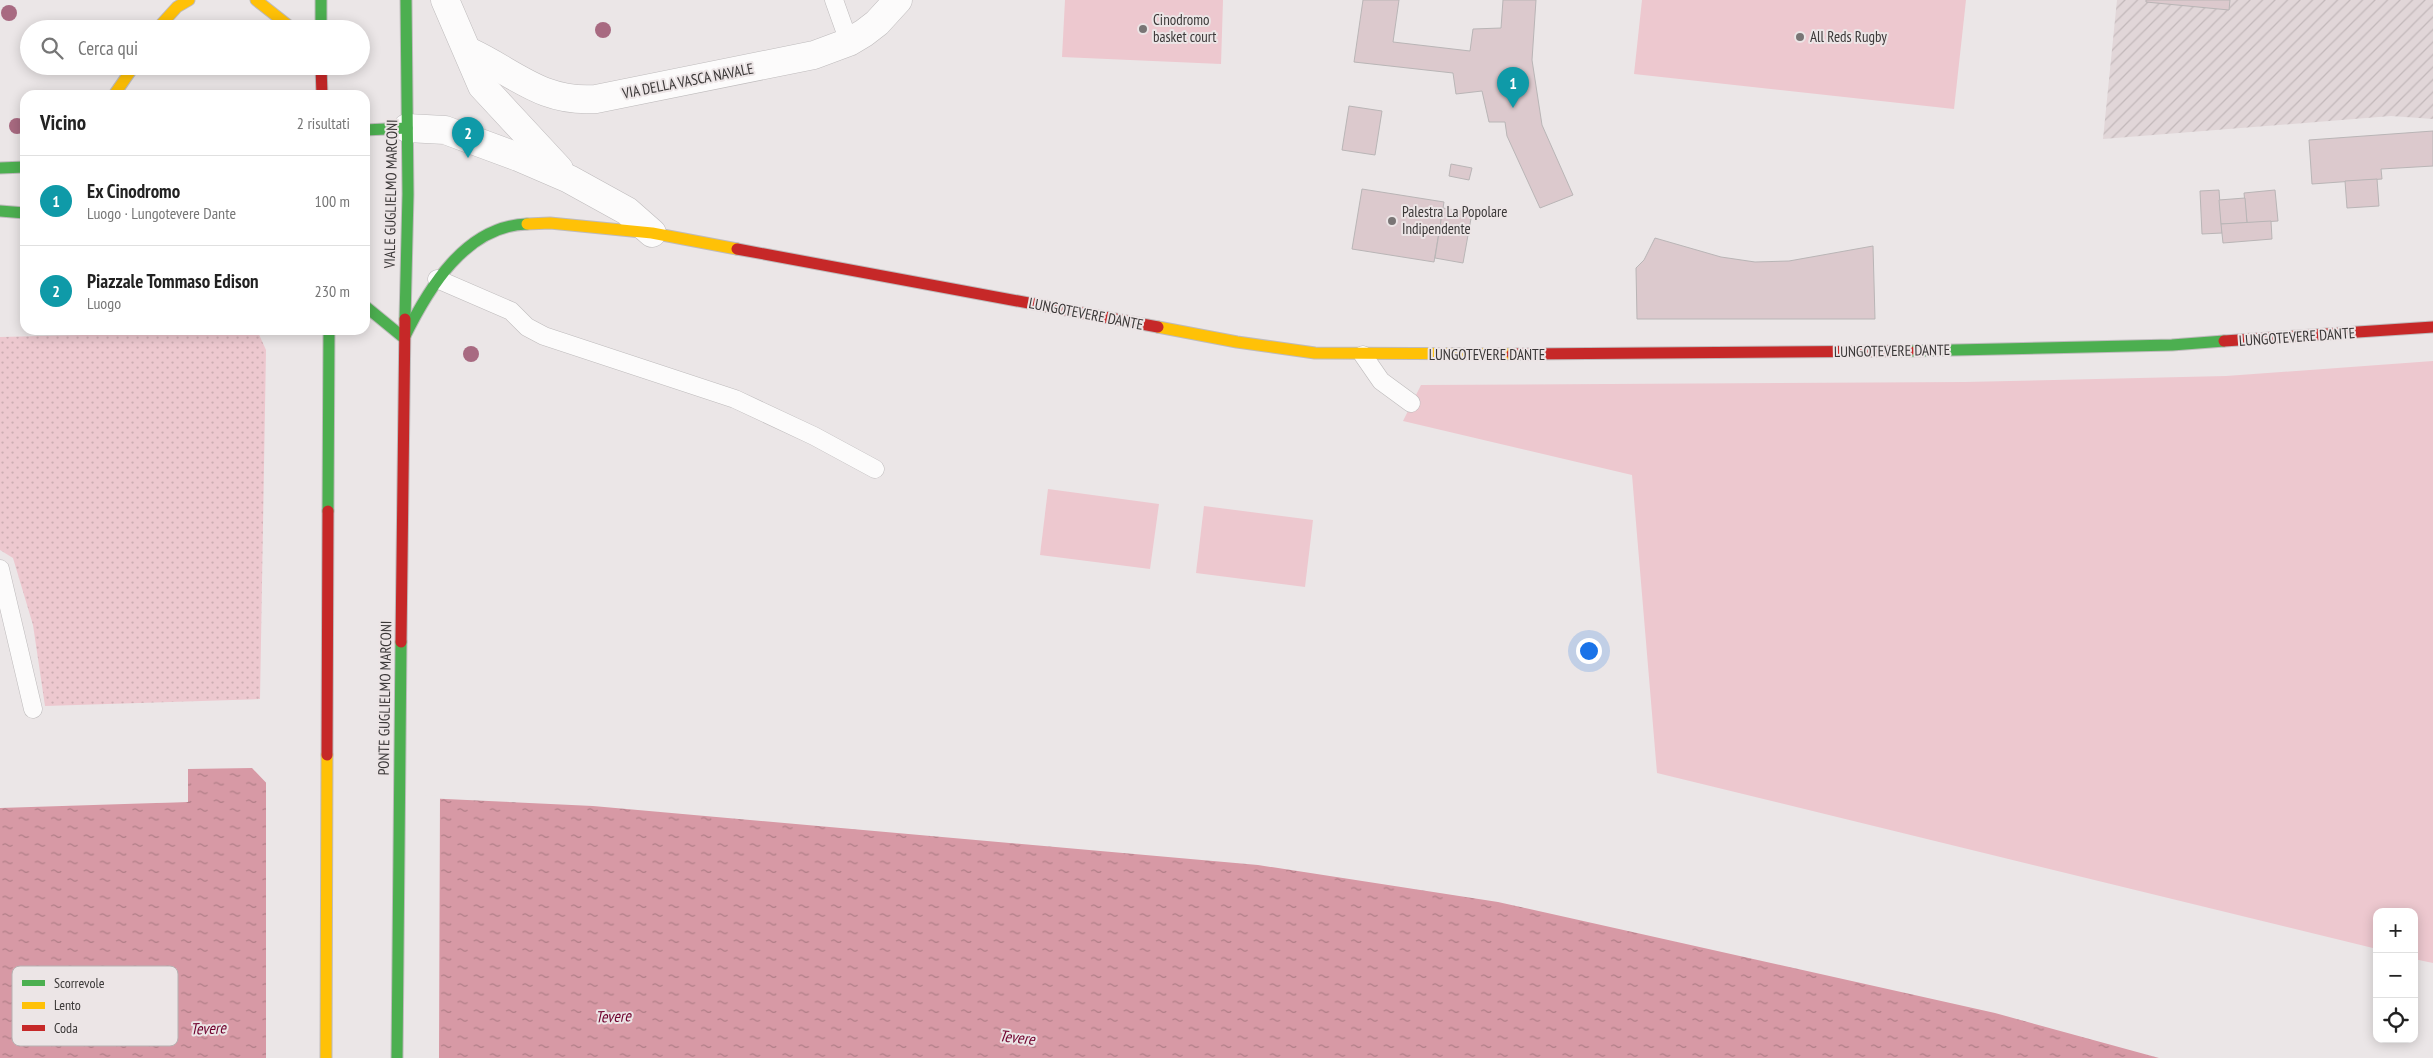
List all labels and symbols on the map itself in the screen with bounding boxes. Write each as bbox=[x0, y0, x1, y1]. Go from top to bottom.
place label: Cinodromo basket court bbox=[1153, 10, 1216, 46]
marker: Cinodromo basket court bbox=[1137, 23, 1149, 35]
place label: All Reds Rugby bbox=[1810, 27, 1887, 46]
marker: All Reds Rugby bbox=[1794, 31, 1806, 43]
street label: VIA DELLA VASCA NAVALE bbox=[620, 58, 755, 103]
pin: 1 bbox=[1497, 67, 1529, 108]
pin: 2 bbox=[452, 117, 484, 158]
street label: VIALE GUGLIELMO MARCONI bbox=[380, 119, 401, 270]
place label: Palestra La Popolare Indipendente bbox=[1402, 202, 1507, 238]
marker: Palestra La Popolare Indipendente bbox=[1386, 215, 1398, 227]
street label: LUNGOTEVERE DANTE bbox=[1027, 293, 1145, 334]
street label: LUNGOTEVERE DANTE bbox=[2238, 323, 2356, 350]
street label: LUNGOTEVERE DANTE bbox=[1834, 340, 1950, 361]
street label: LUNGOTEVERE DANTE bbox=[1429, 345, 1545, 364]
street label: PONTE GUGLIELMO MARCONI bbox=[374, 620, 395, 776]
your location bbox=[1576, 638, 1602, 664]
legend bbox=[12, 966, 178, 1046]
text: Scorrevole bbox=[54, 974, 105, 992]
text: Lento bbox=[54, 996, 81, 1014]
water label: Tevere bbox=[595, 1005, 633, 1027]
water label: Tevere bbox=[190, 1017, 228, 1039]
text: Coda bbox=[54, 1019, 78, 1037]
water label: Tevere bbox=[998, 1025, 1037, 1049]

